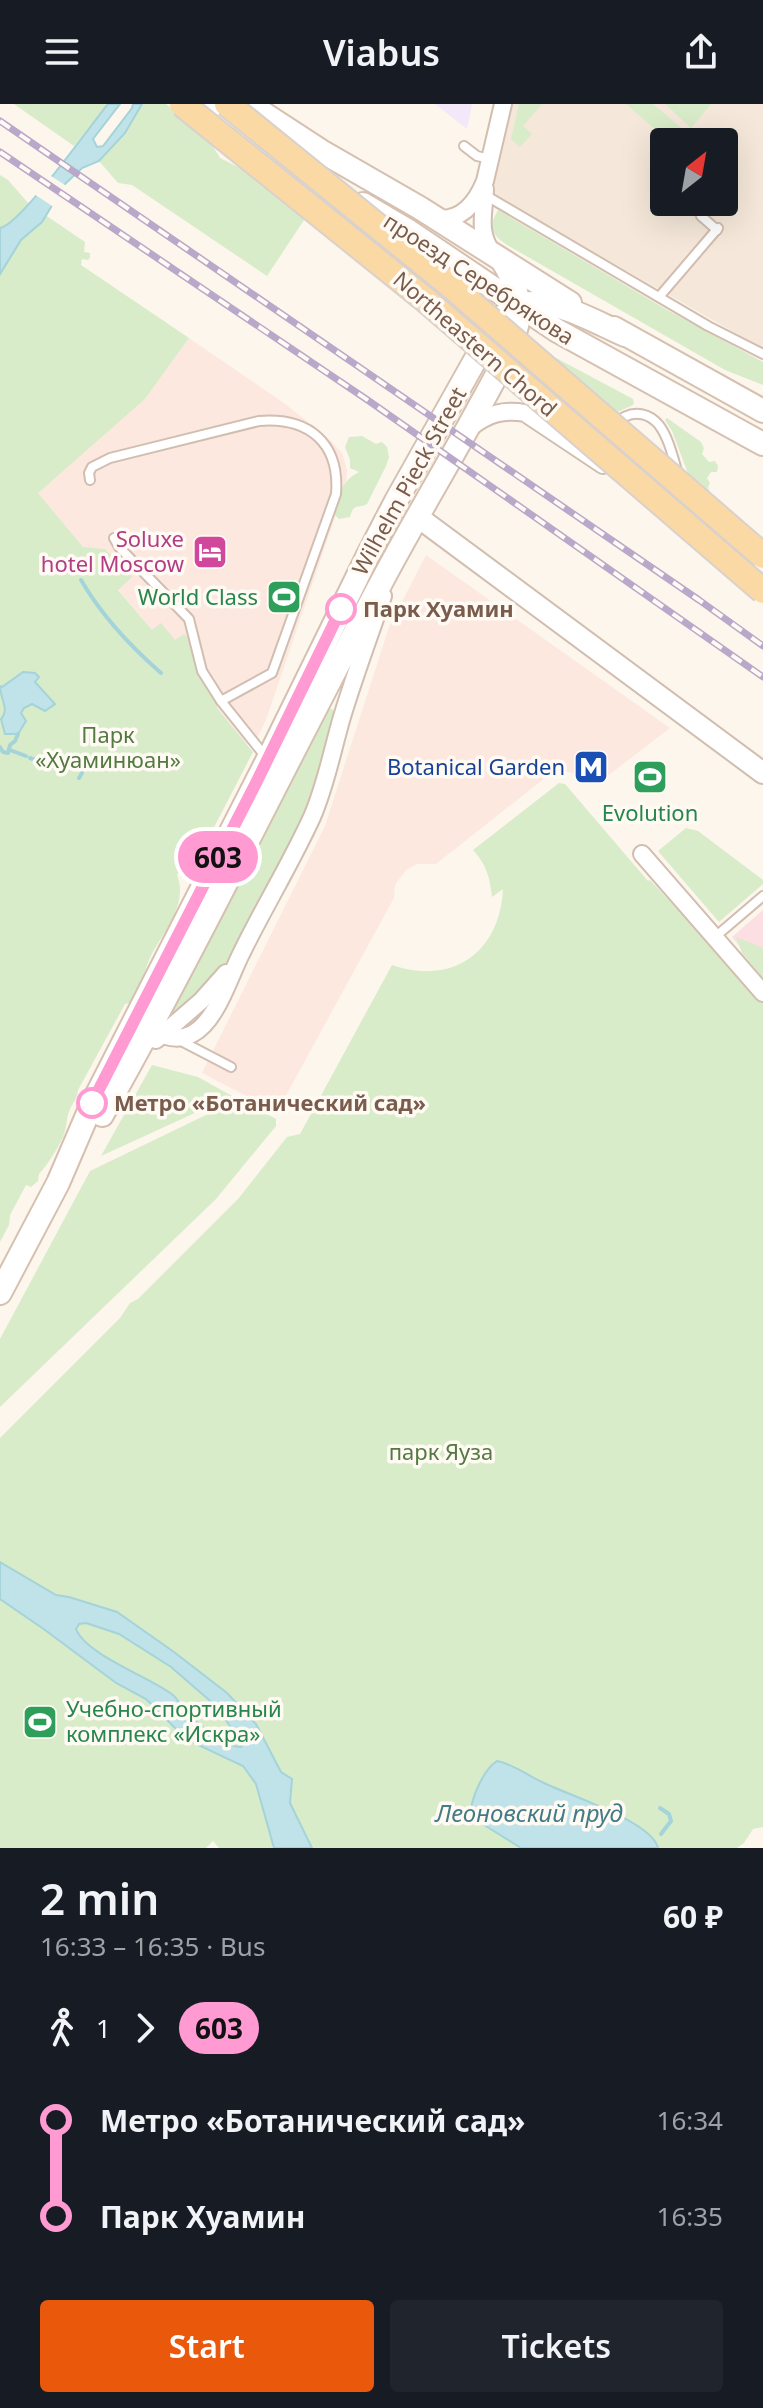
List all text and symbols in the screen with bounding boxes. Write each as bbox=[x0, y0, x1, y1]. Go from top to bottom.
text: Viabus bbox=[323, 28, 440, 77]
icon: menu bbox=[40, 30, 84, 74]
icon: share bbox=[679, 30, 723, 74]
north arrow bbox=[650, 128, 738, 216]
map controls bbox=[650, 128, 738, 216]
street label: проезд Серебрякова bbox=[379, 205, 581, 351]
street label: Northeastern Chord bbox=[387, 264, 564, 423]
street label: Wilhelm Pieck Street bbox=[344, 381, 472, 580]
place label: Soluxe hotel Moscow bbox=[41, 523, 185, 578]
hotel icon: Soluxe hotel Moscow bbox=[191, 533, 229, 571]
sports icon: World Class bbox=[265, 578, 303, 616]
place label: World Class bbox=[138, 581, 258, 611]
place label: Парк Хуамин bbox=[363, 593, 514, 623]
marker: Парк Хуамин bbox=[326, 594, 356, 624]
park label: Парк «Хуаминюан» bbox=[35, 719, 181, 774]
metro station icon: Botanical Garden bbox=[572, 748, 610, 786]
place label: Botanical Garden bbox=[387, 751, 565, 781]
sports icon: Evolution bbox=[631, 758, 669, 796]
place label: Evolution bbox=[602, 797, 698, 827]
line badge: 603 bbox=[172, 831, 264, 883]
text: 603 bbox=[194, 838, 242, 876]
place label: Метро «Ботанический сад» bbox=[114, 1087, 426, 1117]
marker: Метро «Ботанический сад» bbox=[77, 1088, 107, 1118]
park label: парк Яуза bbox=[389, 1436, 493, 1466]
place label: Учебно-спортивный комплекс «Искра» bbox=[66, 1693, 282, 1748]
sports icon: Учебно-спортивный комплекс «Искра» bbox=[21, 1703, 59, 1741]
water label: Леоновский пруд bbox=[434, 1796, 623, 1829]
text: 2 min bbox=[40, 1868, 159, 1928]
text: 60 ₽ bbox=[663, 1896, 723, 1937]
text: 16:33 – 16:35 · Bus bbox=[40, 1928, 265, 1964]
icon: walk bbox=[40, 2006, 84, 2050]
icon: forward bbox=[123, 2006, 167, 2050]
text: 603 bbox=[195, 2009, 243, 2047]
text: 1 bbox=[96, 2010, 111, 2046]
text: Метро «Ботанический сад» bbox=[100, 2100, 526, 2141]
text: 16:34 bbox=[657, 2102, 723, 2138]
text: Парк Хуамин bbox=[100, 2196, 306, 2237]
text: 16:35 bbox=[657, 2198, 723, 2234]
button: Start bbox=[40, 2300, 374, 2392]
button: Tickets bbox=[390, 2300, 723, 2392]

